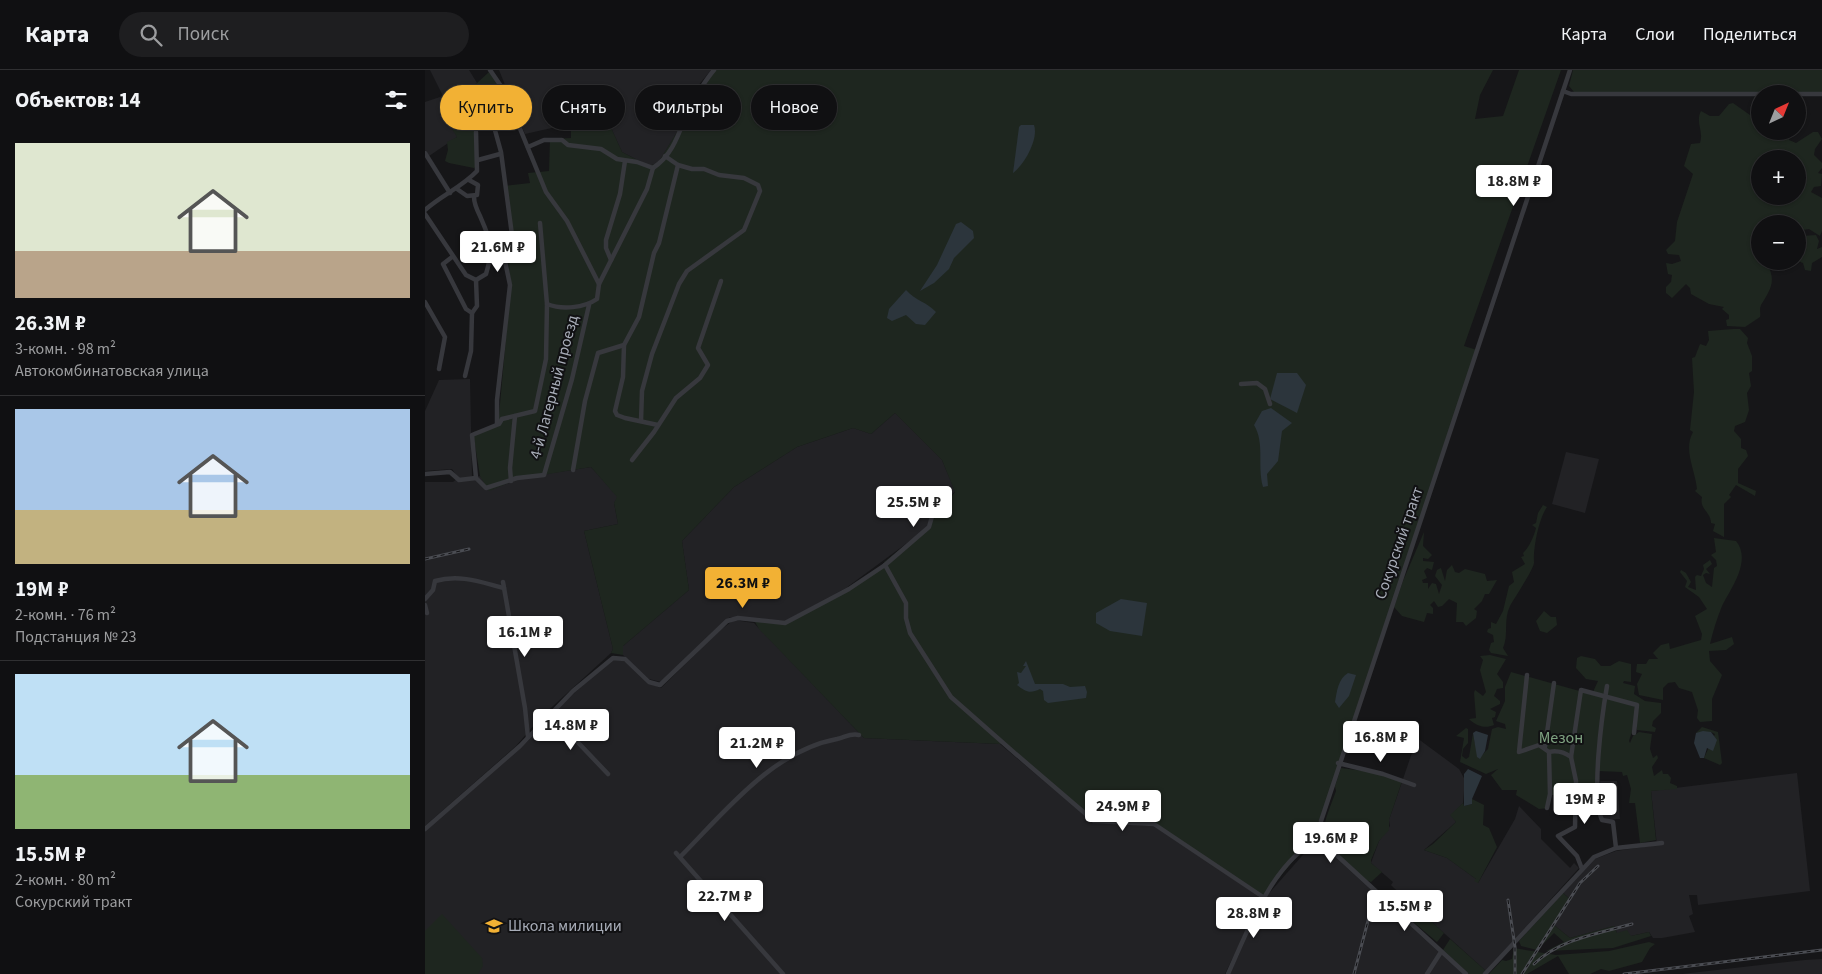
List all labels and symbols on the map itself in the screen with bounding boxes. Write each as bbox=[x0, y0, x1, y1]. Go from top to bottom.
north arrow bbox=[1751, 85, 1806, 140]
pin: 18.8M ₽ bbox=[1468, 164, 1560, 207]
pin: 21.6M ₽ bbox=[452, 230, 544, 273]
street label: 4-й Лагерный проезд bbox=[524, 312, 584, 461]
street label: Сокурский тракт bbox=[1369, 484, 1429, 602]
pin: 25.5M ₽ bbox=[868, 486, 960, 528]
pin: 26.3M ₽ bbox=[697, 566, 789, 609]
pin: 16.1M ₽ bbox=[479, 616, 571, 658]
pin: 14.8M ₽ bbox=[525, 708, 617, 751]
pin: 16.8M ₽ bbox=[1335, 720, 1427, 763]
pin: 21.2M ₽ bbox=[711, 726, 803, 769]
park label: Мезон bbox=[1539, 727, 1583, 749]
pin: 19M ₽ bbox=[1550, 782, 1620, 825]
pin: 24.9M ₽ bbox=[1077, 790, 1169, 832]
pin: 19.6M ₽ bbox=[1285, 822, 1377, 864]
pin: 22.7M ₽ bbox=[679, 880, 771, 922]
pin: 15.5M ₽ bbox=[1359, 890, 1451, 932]
pin: 28.8M ₽ bbox=[1208, 896, 1300, 939]
place label: Школа милиции bbox=[508, 915, 622, 937]
school or university icon: Школа милиции bbox=[484, 916, 504, 936]

